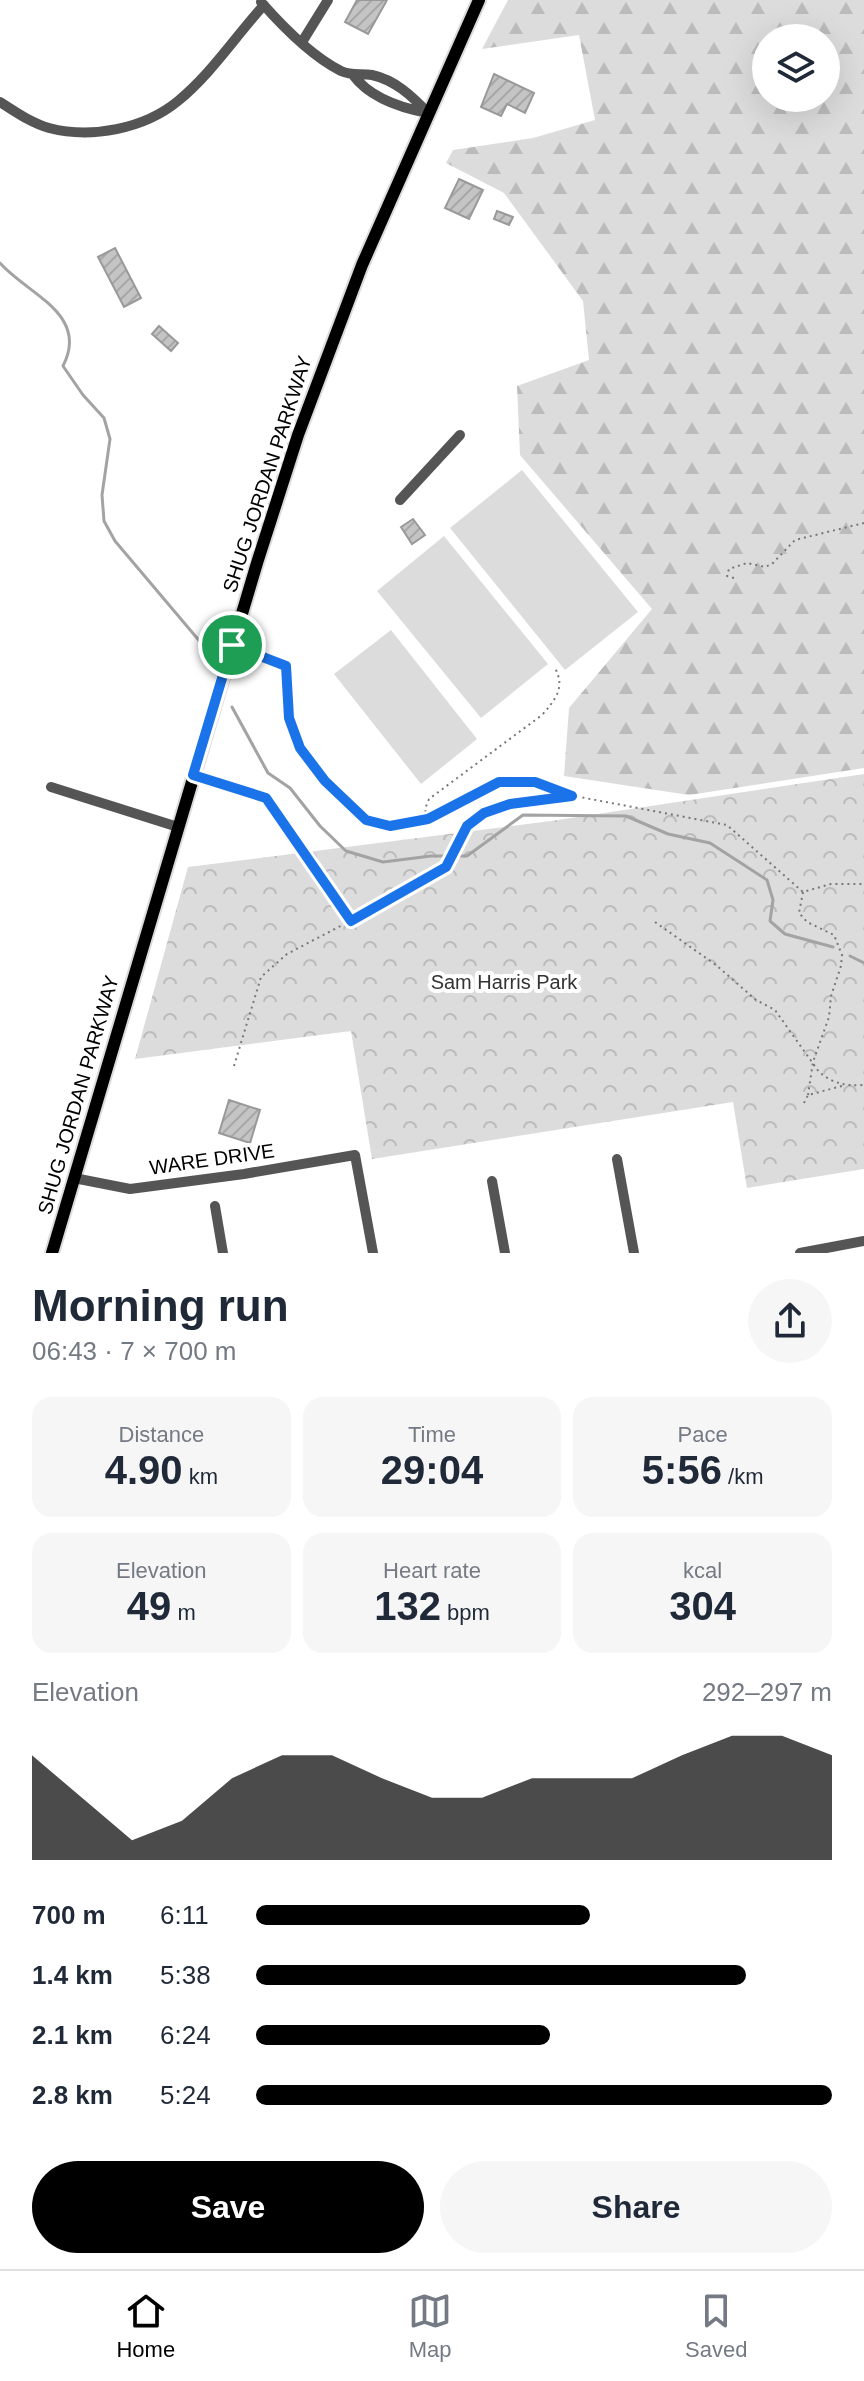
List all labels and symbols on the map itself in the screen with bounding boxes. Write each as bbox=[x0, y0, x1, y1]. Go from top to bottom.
street label: SHUG JORDAN PARKWAY bbox=[218, 353, 316, 595]
pin bbox=[198, 611, 266, 679]
park label: Sam Harris Park bbox=[431, 971, 578, 993]
street label: SHUG JORDAN PARKWAY bbox=[33, 973, 123, 1217]
street label: WARE DRIVE bbox=[148, 1139, 276, 1179]

